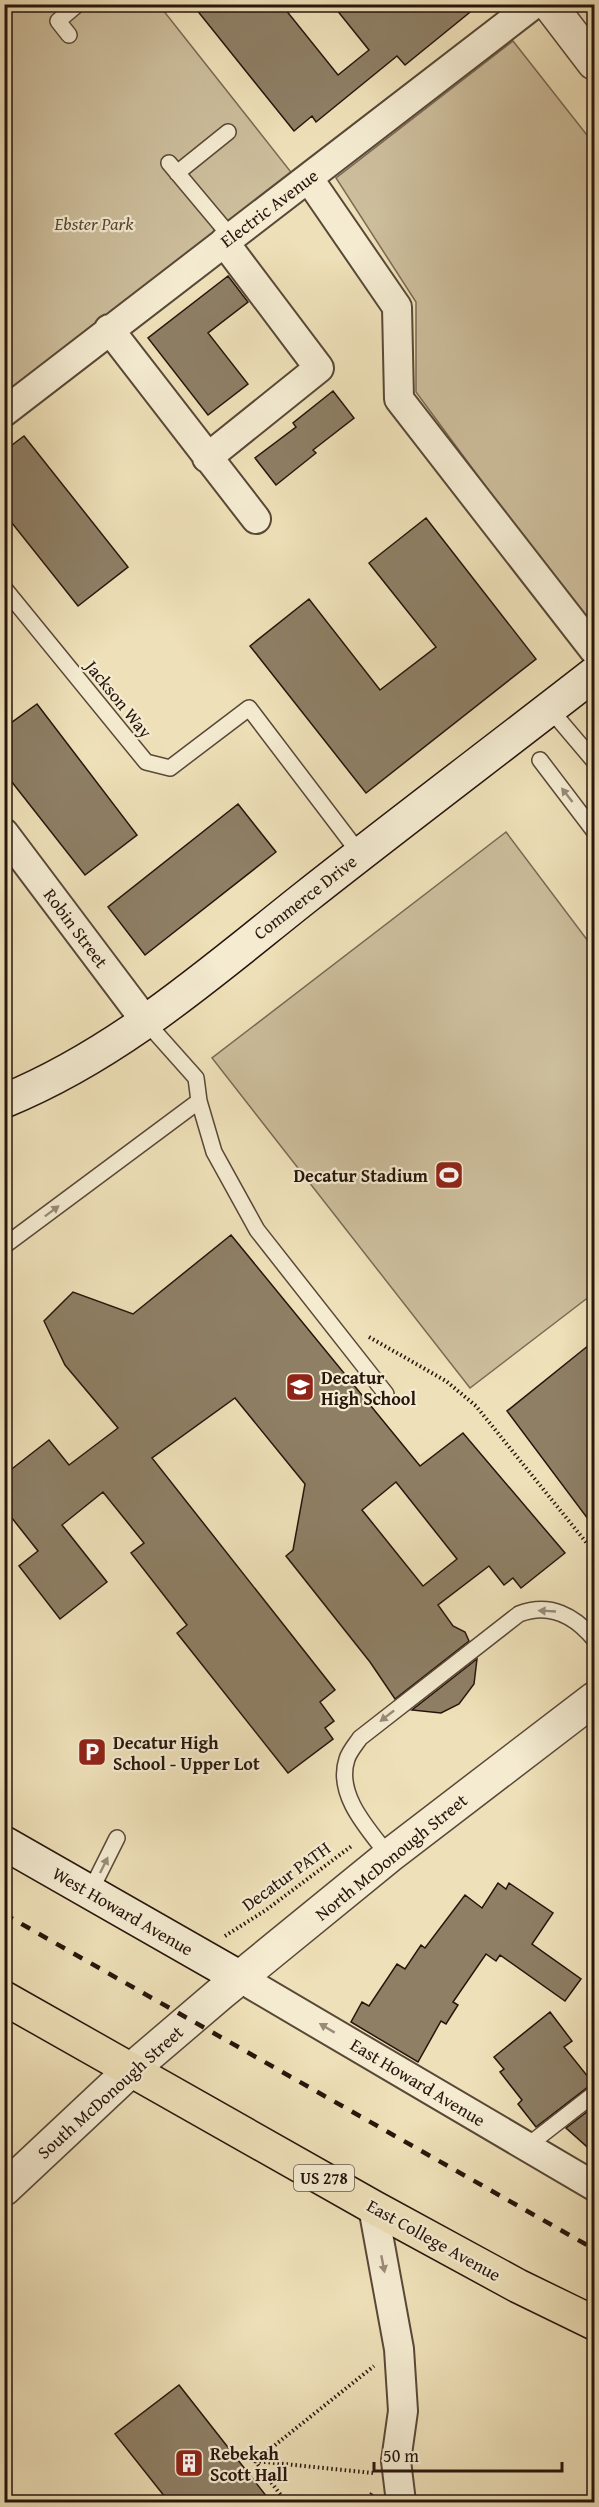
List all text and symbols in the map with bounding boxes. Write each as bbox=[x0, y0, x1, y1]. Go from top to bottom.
street label: Electric Avenue bbox=[214, 162, 324, 254]
park label: Ebster Park bbox=[54, 210, 134, 237]
street label: Jackson Way bbox=[78, 653, 159, 744]
one-way arrow bbox=[561, 788, 573, 804]
street label: Commerce Drive bbox=[248, 848, 362, 946]
street label: Robin Street bbox=[37, 883, 115, 974]
sports icon: Decatur Stadium bbox=[433, 1159, 465, 1191]
place label: Decatur Stadium bbox=[293, 1162, 429, 1189]
one-way arrow bbox=[44, 1206, 59, 1218]
place label: Decatur High School bbox=[321, 1364, 416, 1412]
school or university icon: Decatur High School bbox=[284, 1371, 316, 1403]
one-way arrow bbox=[537, 1606, 556, 1615]
one-way arrow bbox=[380, 1710, 395, 1722]
place label: Decatur High School - Upper Lot bbox=[113, 1729, 260, 1777]
parking icon: Decatur High School - Upper Lot bbox=[76, 1736, 108, 1768]
street label: North McDonough Street bbox=[309, 1787, 474, 1927]
street label: Decatur PATH bbox=[236, 1834, 336, 1917]
one-way arrow bbox=[99, 1857, 108, 1874]
street label: West Howard Avenue bbox=[48, 1860, 198, 1962]
street label: South McDonough Street bbox=[31, 2018, 190, 2165]
one-way arrow bbox=[318, 2023, 335, 2033]
street label: East Howard Avenue bbox=[345, 2031, 491, 2133]
road number: US 278 bbox=[294, 2165, 354, 2191]
street label: East College Avenue bbox=[362, 2192, 506, 2288]
one-way arrow bbox=[379, 2255, 388, 2274]
scale bar bbox=[374, 2435, 562, 2473]
place label: Rebekah Scott Hall bbox=[210, 2440, 288, 2488]
text: 50 m bbox=[383, 2442, 419, 2469]
building icon: Rebekah Scott Hall bbox=[173, 2447, 205, 2479]

